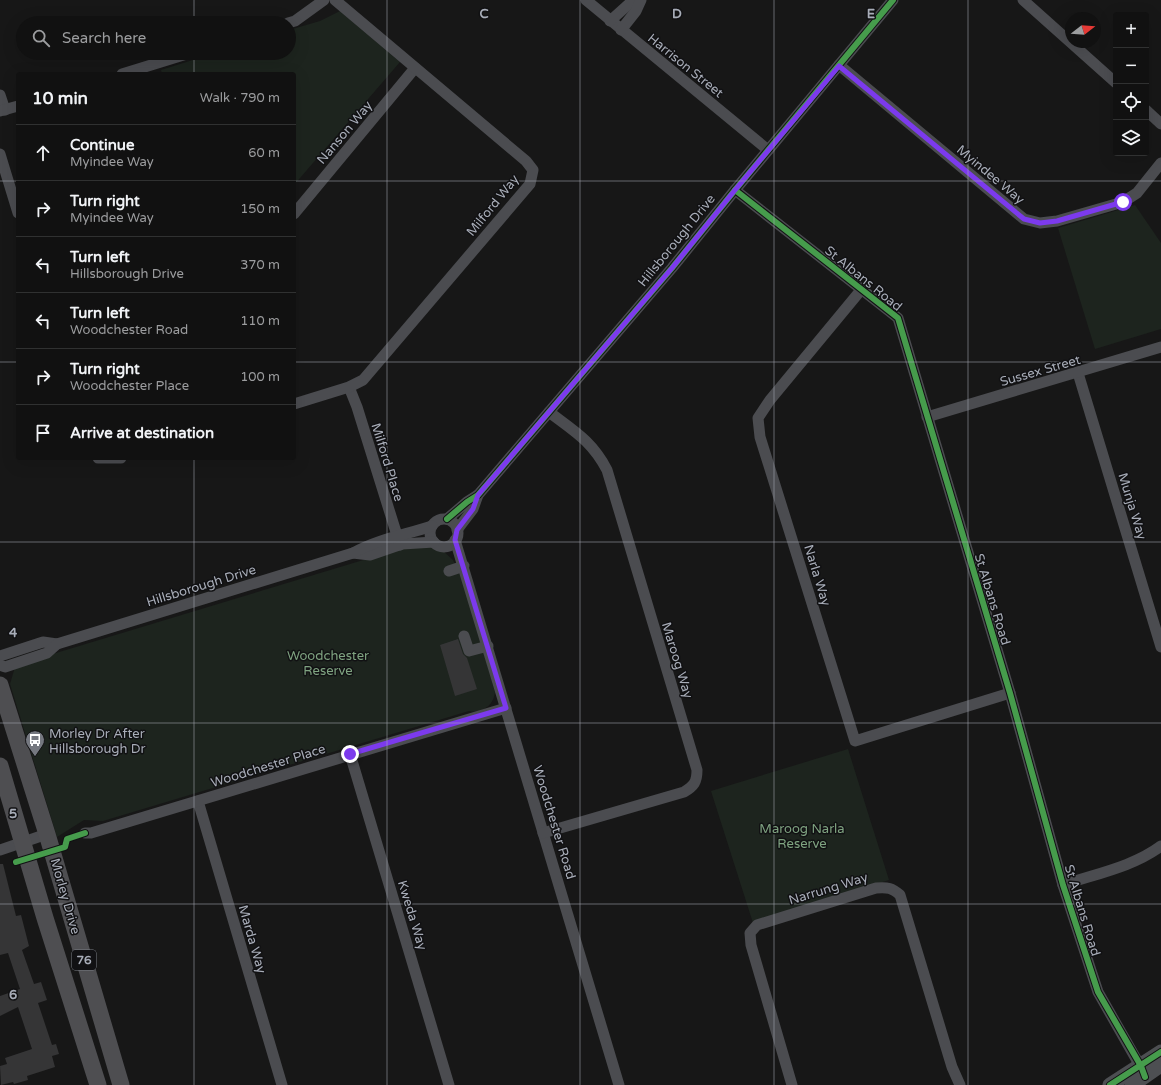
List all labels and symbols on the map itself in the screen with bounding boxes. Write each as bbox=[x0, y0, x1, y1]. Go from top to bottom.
text: C bbox=[479, 6, 489, 22]
text: D bbox=[672, 6, 682, 22]
text: E bbox=[867, 6, 875, 22]
north arrow bbox=[1065, 12, 1101, 48]
street label: Harrison Street bbox=[644, 30, 727, 101]
street label: Nanson Way bbox=[314, 98, 376, 168]
street label: Myindee Way bbox=[953, 142, 1028, 208]
street label: Milford Way bbox=[463, 172, 522, 240]
street label: Hillsborough Drive bbox=[635, 191, 719, 290]
route start bbox=[1114, 193, 1132, 211]
street label: St Albans Road bbox=[822, 243, 905, 315]
street label: Sussex Street bbox=[998, 352, 1082, 390]
street label: Milford Place bbox=[368, 421, 407, 503]
street label: Munja Way bbox=[1114, 471, 1150, 542]
street label: Narla Way bbox=[800, 543, 834, 608]
street label: St Albans Road bbox=[971, 552, 1014, 647]
street label: Hillsborough Drive bbox=[145, 562, 258, 610]
street label: Maroog Way bbox=[658, 620, 696, 700]
text: 4 bbox=[9, 625, 18, 641]
park label: Woodchester Reserve bbox=[287, 648, 369, 679]
place label: Morley Dr After Hillsborough Dr bbox=[49, 726, 145, 757]
bus stop icon: Morley Dr After Hillsborough Dr bbox=[24, 729, 46, 757]
street label: Woodchester Place bbox=[209, 741, 328, 791]
route end bbox=[341, 745, 359, 763]
street label: Woodchester Road bbox=[529, 763, 579, 881]
text: 5 bbox=[9, 806, 17, 822]
park label: Maroog Narla Reserve bbox=[759, 821, 845, 852]
street label: Morley Drive bbox=[47, 856, 84, 936]
street label: St Albans Road bbox=[1061, 863, 1104, 958]
street label: Narrung Way bbox=[787, 869, 870, 909]
street label: Kweda Way bbox=[394, 879, 430, 952]
street label: Marda Way bbox=[235, 903, 269, 975]
road number: 76 bbox=[72, 950, 96, 970]
text: 6 bbox=[9, 987, 17, 1003]

